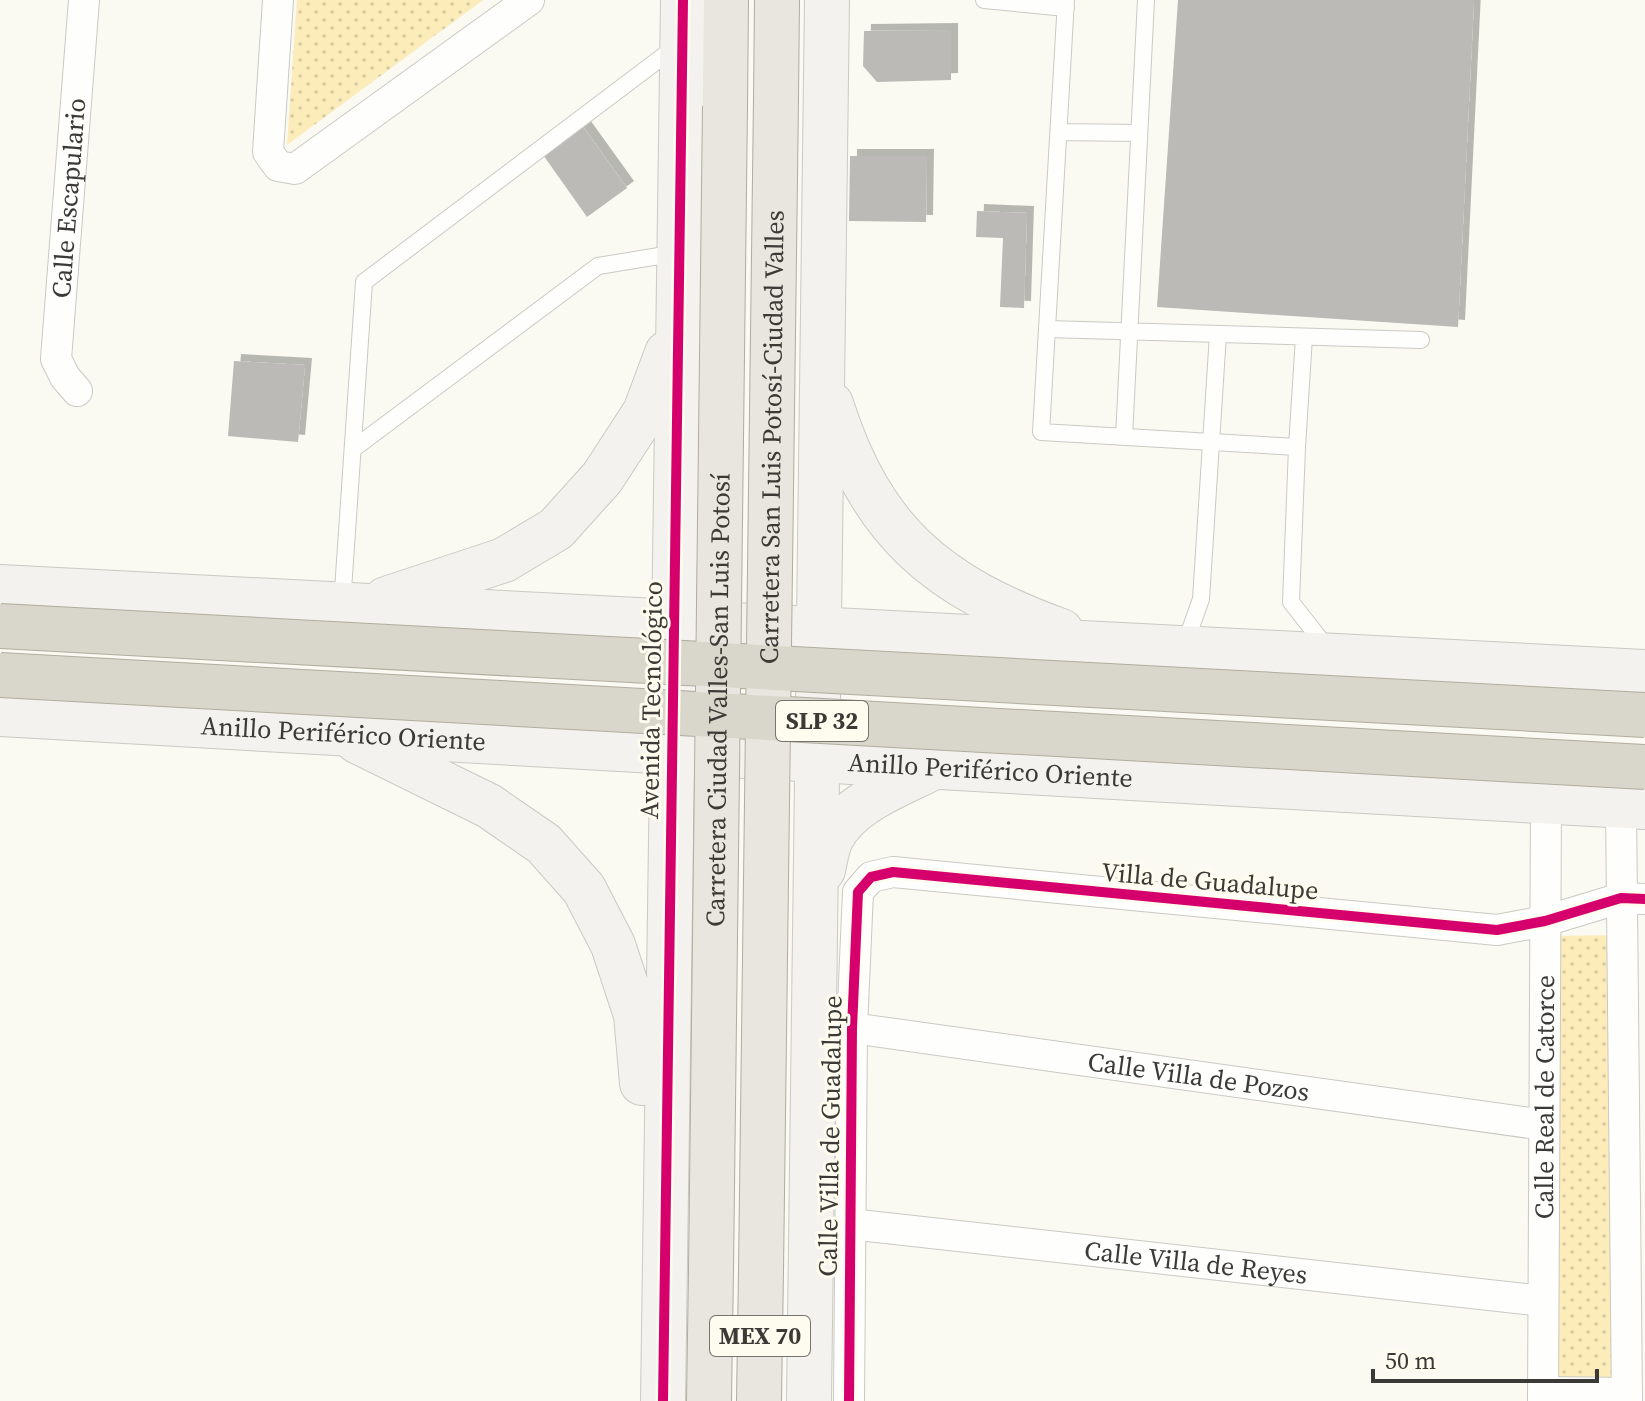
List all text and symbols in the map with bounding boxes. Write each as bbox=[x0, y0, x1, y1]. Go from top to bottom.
street label: Calle Escapulario bbox=[43, 97, 94, 299]
street label: Carretera San Luis Potosí-Ciudad Valles bbox=[751, 210, 793, 664]
street label: Carretera Ciudad Valles-San Luis Potosí bbox=[697, 473, 739, 927]
street label: Avenida Tecnológico bbox=[631, 581, 671, 819]
road number: SLP 32 bbox=[776, 701, 868, 741]
street label: Anillo Periférico Oriente bbox=[200, 707, 487, 759]
street label: Anillo Periférico Oriente bbox=[847, 744, 1134, 796]
street label: Villa de Guadalupe bbox=[1100, 854, 1320, 908]
street label: Calle Real de Catorce bbox=[1526, 975, 1563, 1219]
street label: Calle Villa de Guadalupe bbox=[810, 995, 850, 1277]
street label: Calle Villa de Pozos bbox=[1086, 1043, 1312, 1110]
street label: Calle Villa de Reyes bbox=[1083, 1232, 1309, 1293]
road number: MEX 70 bbox=[710, 1316, 810, 1356]
scale bar bbox=[1373, 1333, 1597, 1383]
text: 50 m bbox=[1385, 1344, 1436, 1377]

